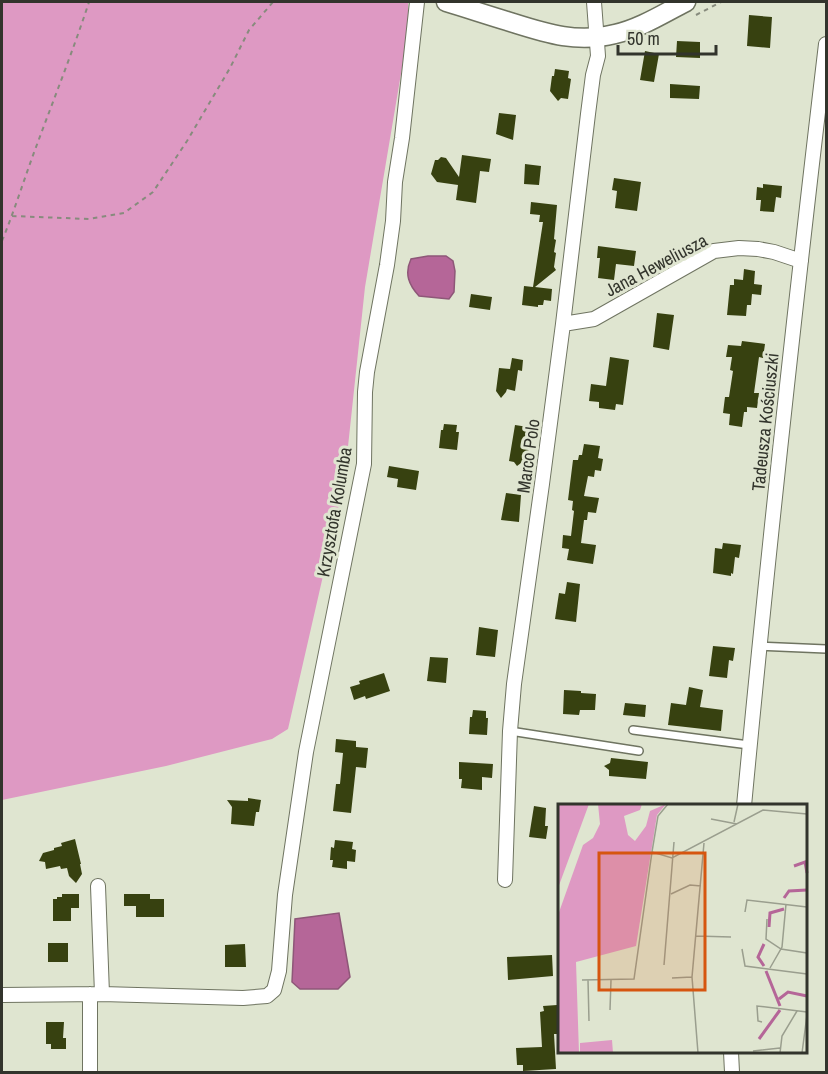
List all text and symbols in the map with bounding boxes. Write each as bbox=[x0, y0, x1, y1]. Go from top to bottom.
scale bar bbox=[618, 18, 716, 56]
text: 50 m bbox=[627, 26, 660, 51]
street label: Jana Heweliusza bbox=[601, 228, 711, 302]
street label: Tadeusza Kościuszki bbox=[745, 352, 785, 492]
street label: Marco Polo bbox=[510, 417, 546, 495]
street label: Krzysztofa Kolumba bbox=[310, 445, 358, 579]
inset map bbox=[558, 804, 807, 1053]

